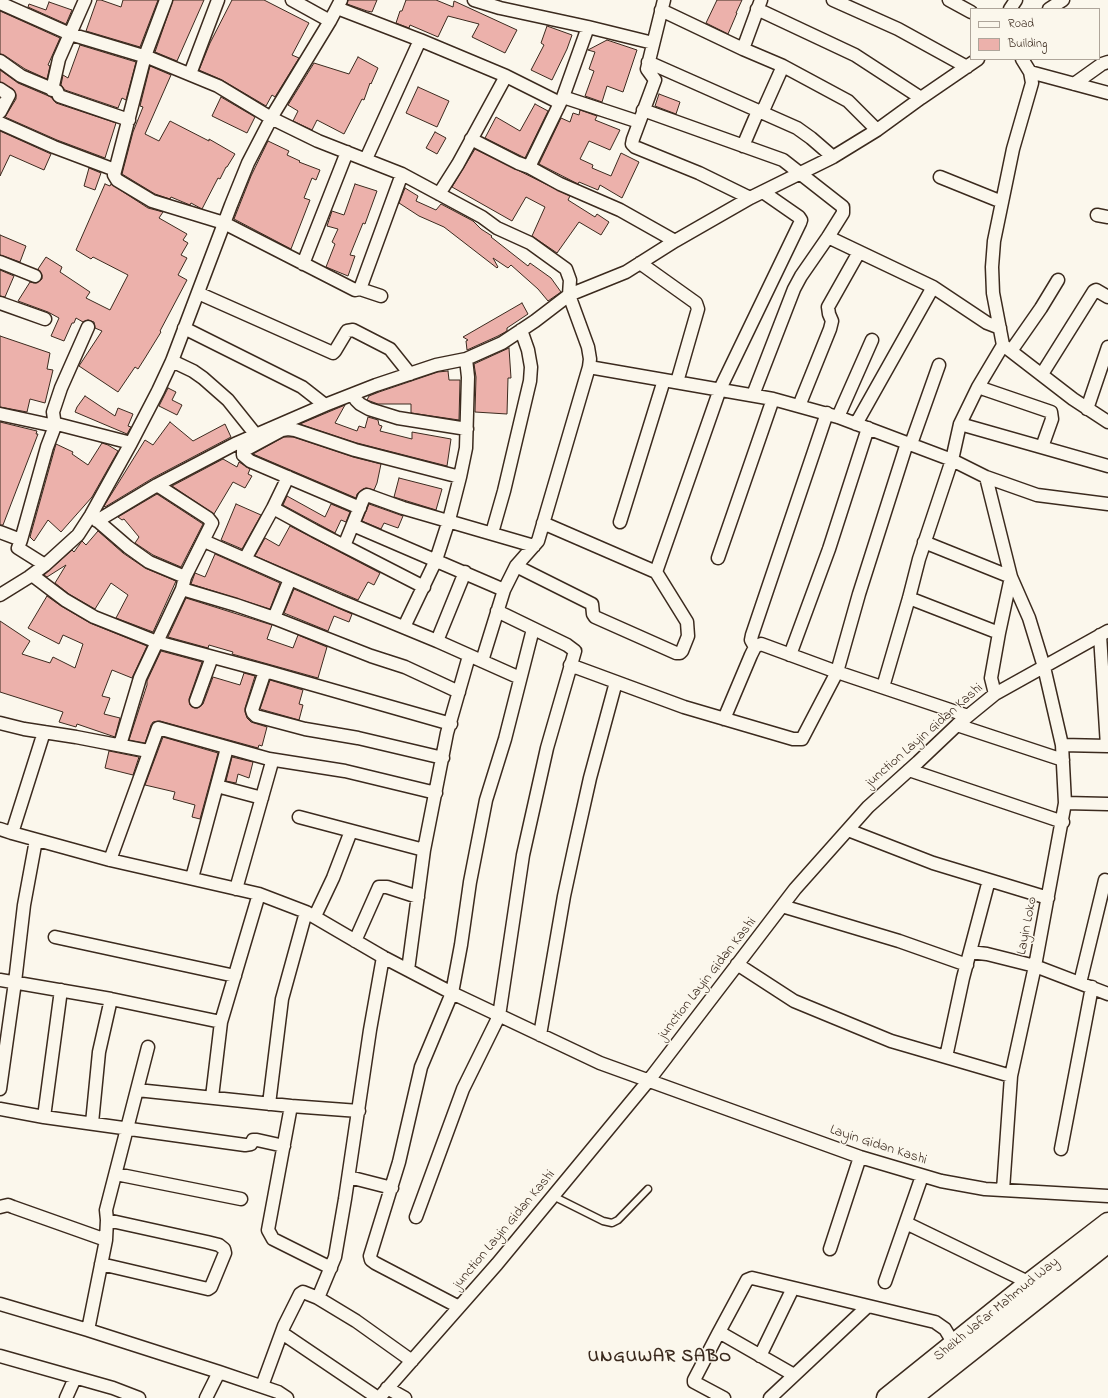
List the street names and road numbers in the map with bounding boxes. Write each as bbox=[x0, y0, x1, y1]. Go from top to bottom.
street label: junction Layin Gidan Kashi bbox=[863, 680, 987, 792]
street label: Layin Loko bbox=[1014, 895, 1042, 957]
street label: junction Layin Gidan Kashi bbox=[655, 915, 761, 1043]
street label: Layin Gidan Kashi bbox=[827, 1122, 929, 1170]
street label: junction Layin Gidan Kashi bbox=[450, 1167, 560, 1293]
street label: Sheikh Jafar Mahmud Way bbox=[931, 1254, 1063, 1366]

